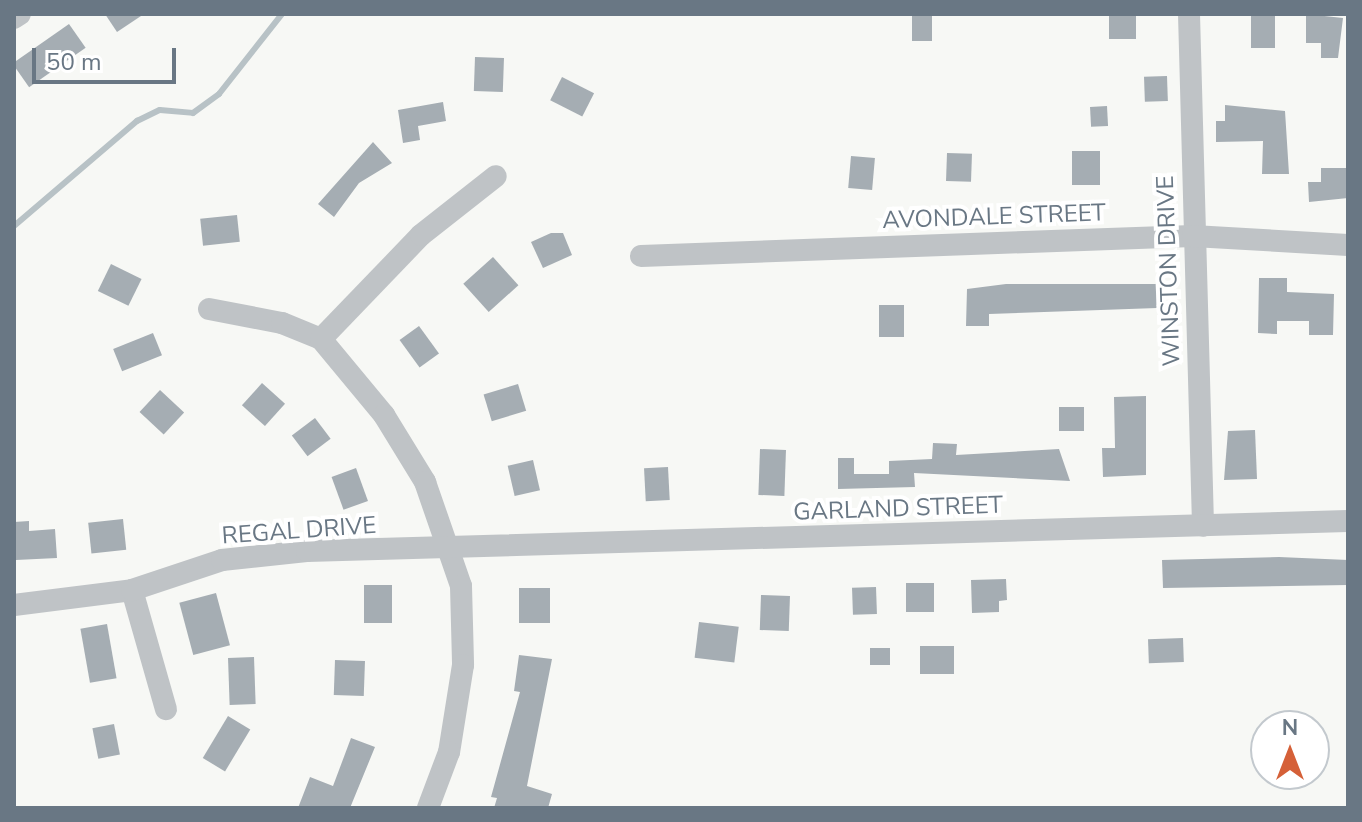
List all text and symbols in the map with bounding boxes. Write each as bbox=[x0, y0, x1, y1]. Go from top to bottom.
scale bar bbox=[36, 32, 180, 82]
text: 50 m bbox=[46, 46, 102, 78]
street label: WINSTON DRIVE bbox=[1151, 175, 1187, 367]
street label: AVONDALE STREET bbox=[882, 199, 1106, 235]
street label: GARLAND STREET bbox=[793, 491, 1003, 527]
street label: REGAL DRIVE bbox=[221, 511, 377, 551]
north arrow bbox=[1250, 710, 1330, 790]
text: N bbox=[1282, 713, 1298, 743]

